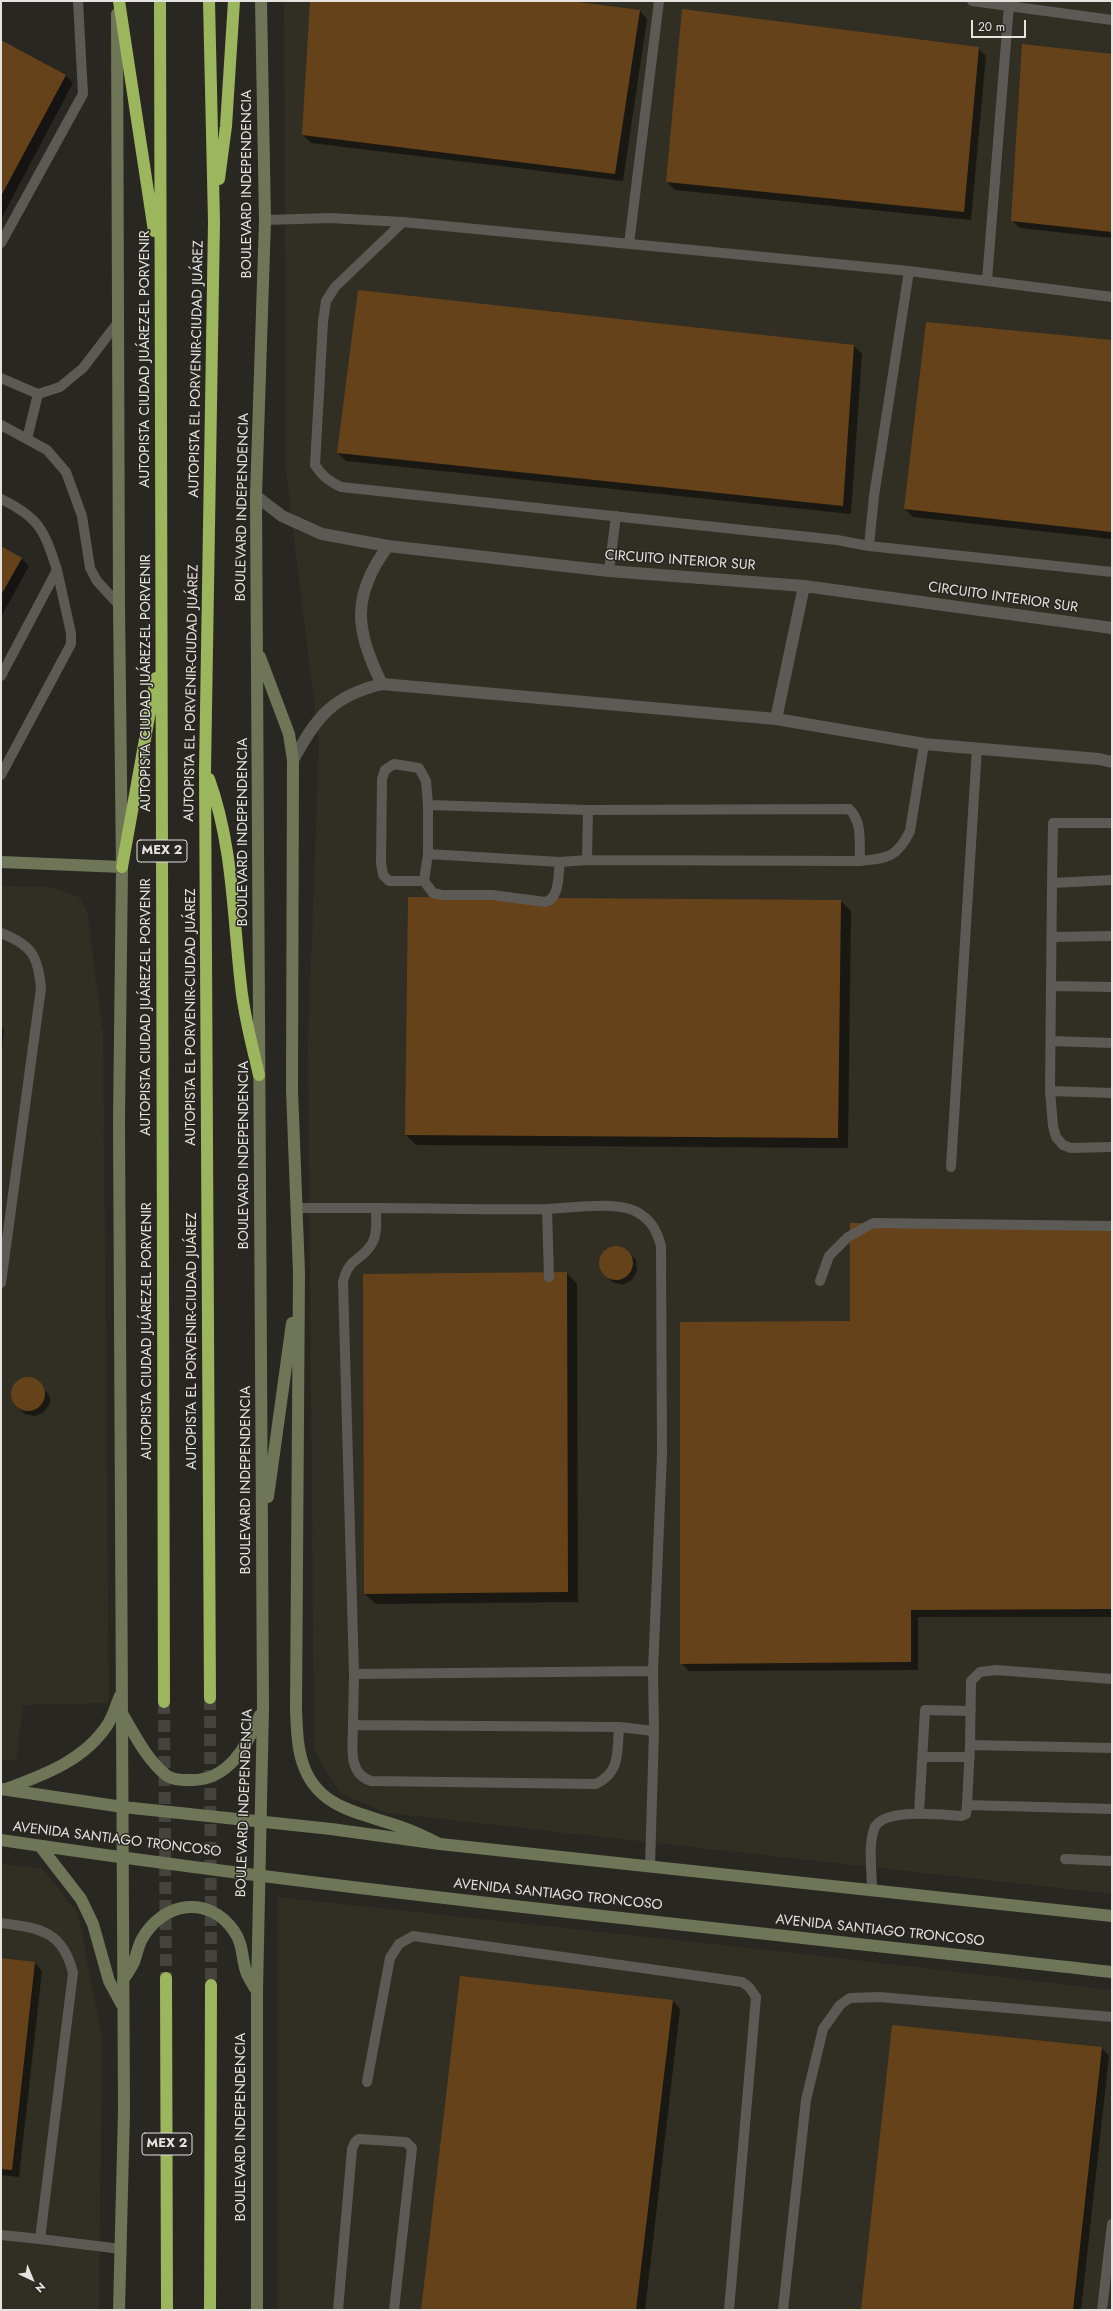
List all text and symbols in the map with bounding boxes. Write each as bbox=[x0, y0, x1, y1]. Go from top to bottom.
scale bar bbox=[973, 12, 1028, 38]
text: 20 m bbox=[978, 18, 1005, 36]
street label: BOULEVARD INDEPENDENCIA bbox=[240, 90, 256, 278]
street label: AUTOPISTA CIUDAD JUÁREZ-EL PORVENIR bbox=[138, 230, 154, 488]
street label: AUTOPISTA EL PORVENIR-CIUDAD JUÁREZ bbox=[186, 240, 208, 498]
street label: BOULEVARD INDEPENDENCIA bbox=[233, 413, 253, 601]
street label: CIRCUITO INTERIOR SUR bbox=[604, 547, 756, 575]
street label: AUTOPISTA CIUDAD JUÁREZ-EL PORVENIR bbox=[139, 554, 155, 812]
street label: AUTOPISTA EL PORVENIR-CIUDAD JUÁREZ bbox=[181, 564, 203, 822]
street label: CIRCUITO INTERIOR SUR bbox=[927, 579, 1079, 617]
street label: BOULEVARD INDEPENDENCIA bbox=[236, 738, 252, 926]
road number: MEX 2 bbox=[137, 840, 187, 862]
street label: AUTOPISTA CIUDAD JUÁREZ-EL PORVENIR bbox=[139, 878, 155, 1136]
street label: AUTOPISTA EL PORVENIR-CIUDAD JUÁREZ bbox=[184, 888, 200, 1146]
street label: BOULEVARD INDEPENDENCIA bbox=[237, 1061, 253, 1249]
street label: AUTOPISTA CIUDAD JUÁREZ-EL PORVENIR bbox=[140, 1202, 156, 1460]
street label: AUTOPISTA EL PORVENIR-CIUDAD JUÁREZ bbox=[185, 1212, 201, 1470]
street label: BOULEVARD INDEPENDENCIA bbox=[239, 1386, 255, 1574]
street label: BOULEVARD INDEPENDENCIA bbox=[233, 1709, 257, 1897]
street label: AVENIDA SANTIAGO TRONCOSO bbox=[12, 1819, 222, 1861]
street label: AVENIDA SANTIAGO TRONCOSO bbox=[453, 1876, 663, 1914]
street label: AVENIDA SANTIAGO TRONCOSO bbox=[775, 1912, 985, 1950]
street label: BOULEVARD INDEPENDENCIA bbox=[234, 2033, 250, 2221]
road number: MEX 2 bbox=[142, 2133, 192, 2155]
north arrow bbox=[12, 2259, 52, 2299]
text: N bbox=[32, 2279, 49, 2296]

